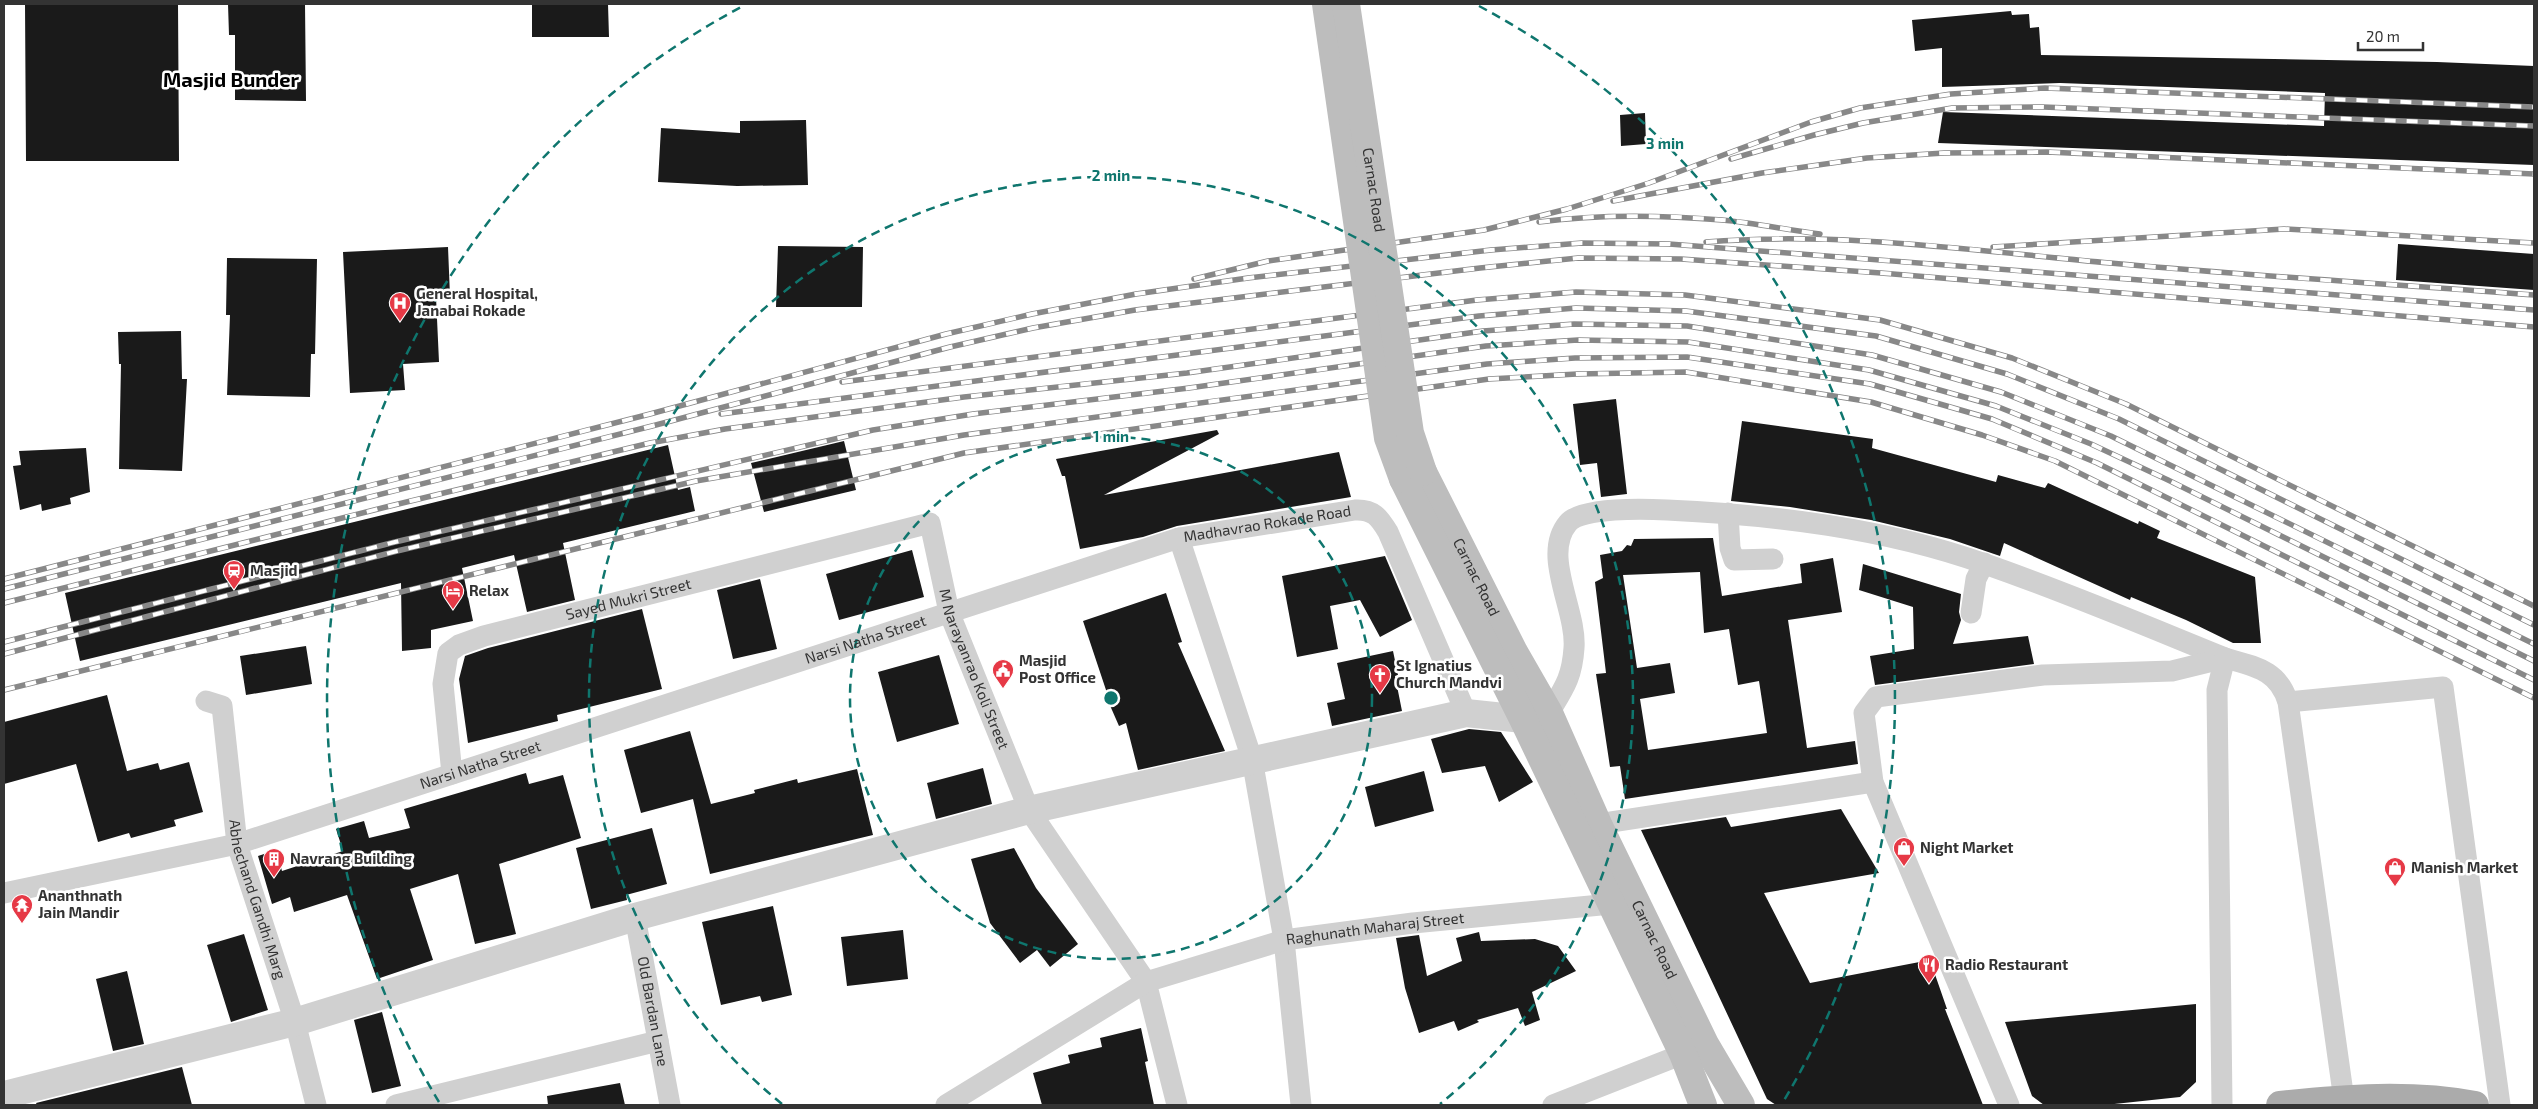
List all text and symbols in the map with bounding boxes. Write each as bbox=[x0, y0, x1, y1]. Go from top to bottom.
scale bar bbox=[2358, 20, 2423, 52]
text: 20 m bbox=[2366, 27, 2400, 45]
district label: Masjid Bunder bbox=[163, 67, 299, 91]
text: 3 min bbox=[1646, 134, 1684, 152]
street label: Carnac Road bbox=[1360, 146, 1390, 233]
text: 2 min bbox=[1092, 166, 1130, 184]
place label: General Hospital, Janabai Rokade bbox=[416, 284, 538, 319]
hospital icon: General Hospital, Janabai Rokade bbox=[388, 291, 412, 322]
text: 1 min bbox=[1093, 427, 1129, 445]
street label: Madhavrao Rokade Road bbox=[1182, 501, 1352, 545]
street label: Carnac Road bbox=[1450, 535, 1504, 619]
station icon: Masjid bbox=[222, 559, 246, 590]
place label: Masjid bbox=[250, 561, 298, 579]
street label: Sayed Mukri Street bbox=[564, 574, 693, 623]
hotel icon: Relax bbox=[441, 579, 465, 610]
place label: Relax bbox=[469, 581, 510, 599]
street label: M Narayanrao Koli Street bbox=[936, 587, 1014, 752]
street label: Narsi Natha Street bbox=[802, 611, 928, 667]
place label: Masjid Post Office bbox=[1019, 651, 1096, 686]
place label: St Ignatius Church Mandvi bbox=[1396, 656, 1502, 691]
public building icon: Masjid Post Office bbox=[991, 658, 1015, 689]
church icon: St Ignatius Church Mandvi bbox=[1368, 663, 1392, 694]
centre of rings bbox=[1102, 689, 1120, 707]
street label: Narsi Natha Street bbox=[417, 736, 543, 792]
street label: Abhechand Gandhi Marg bbox=[226, 818, 291, 982]
shop icon: Night Market bbox=[1892, 836, 1916, 867]
place label: Night Market bbox=[1920, 838, 2014, 856]
building icon: Navrang Building bbox=[262, 847, 286, 878]
place label: Navrang Building bbox=[290, 849, 412, 867]
shop icon: Manish Market bbox=[2383, 856, 2407, 887]
place label: Manish Market bbox=[2411, 858, 2518, 876]
place label: Ananthnath Jain Mandir bbox=[38, 886, 122, 921]
temple icon: Ananthnath Jain Mandir bbox=[10, 893, 34, 924]
street label: Carnac Road bbox=[1628, 897, 1682, 981]
street label: Raghunath Maharaj Street bbox=[1285, 908, 1465, 948]
restaurant icon: Radio Restaurant bbox=[1917, 953, 1941, 984]
street label: Old Bardan Lane bbox=[634, 955, 673, 1068]
place label: Radio Restaurant bbox=[1945, 955, 2068, 973]

